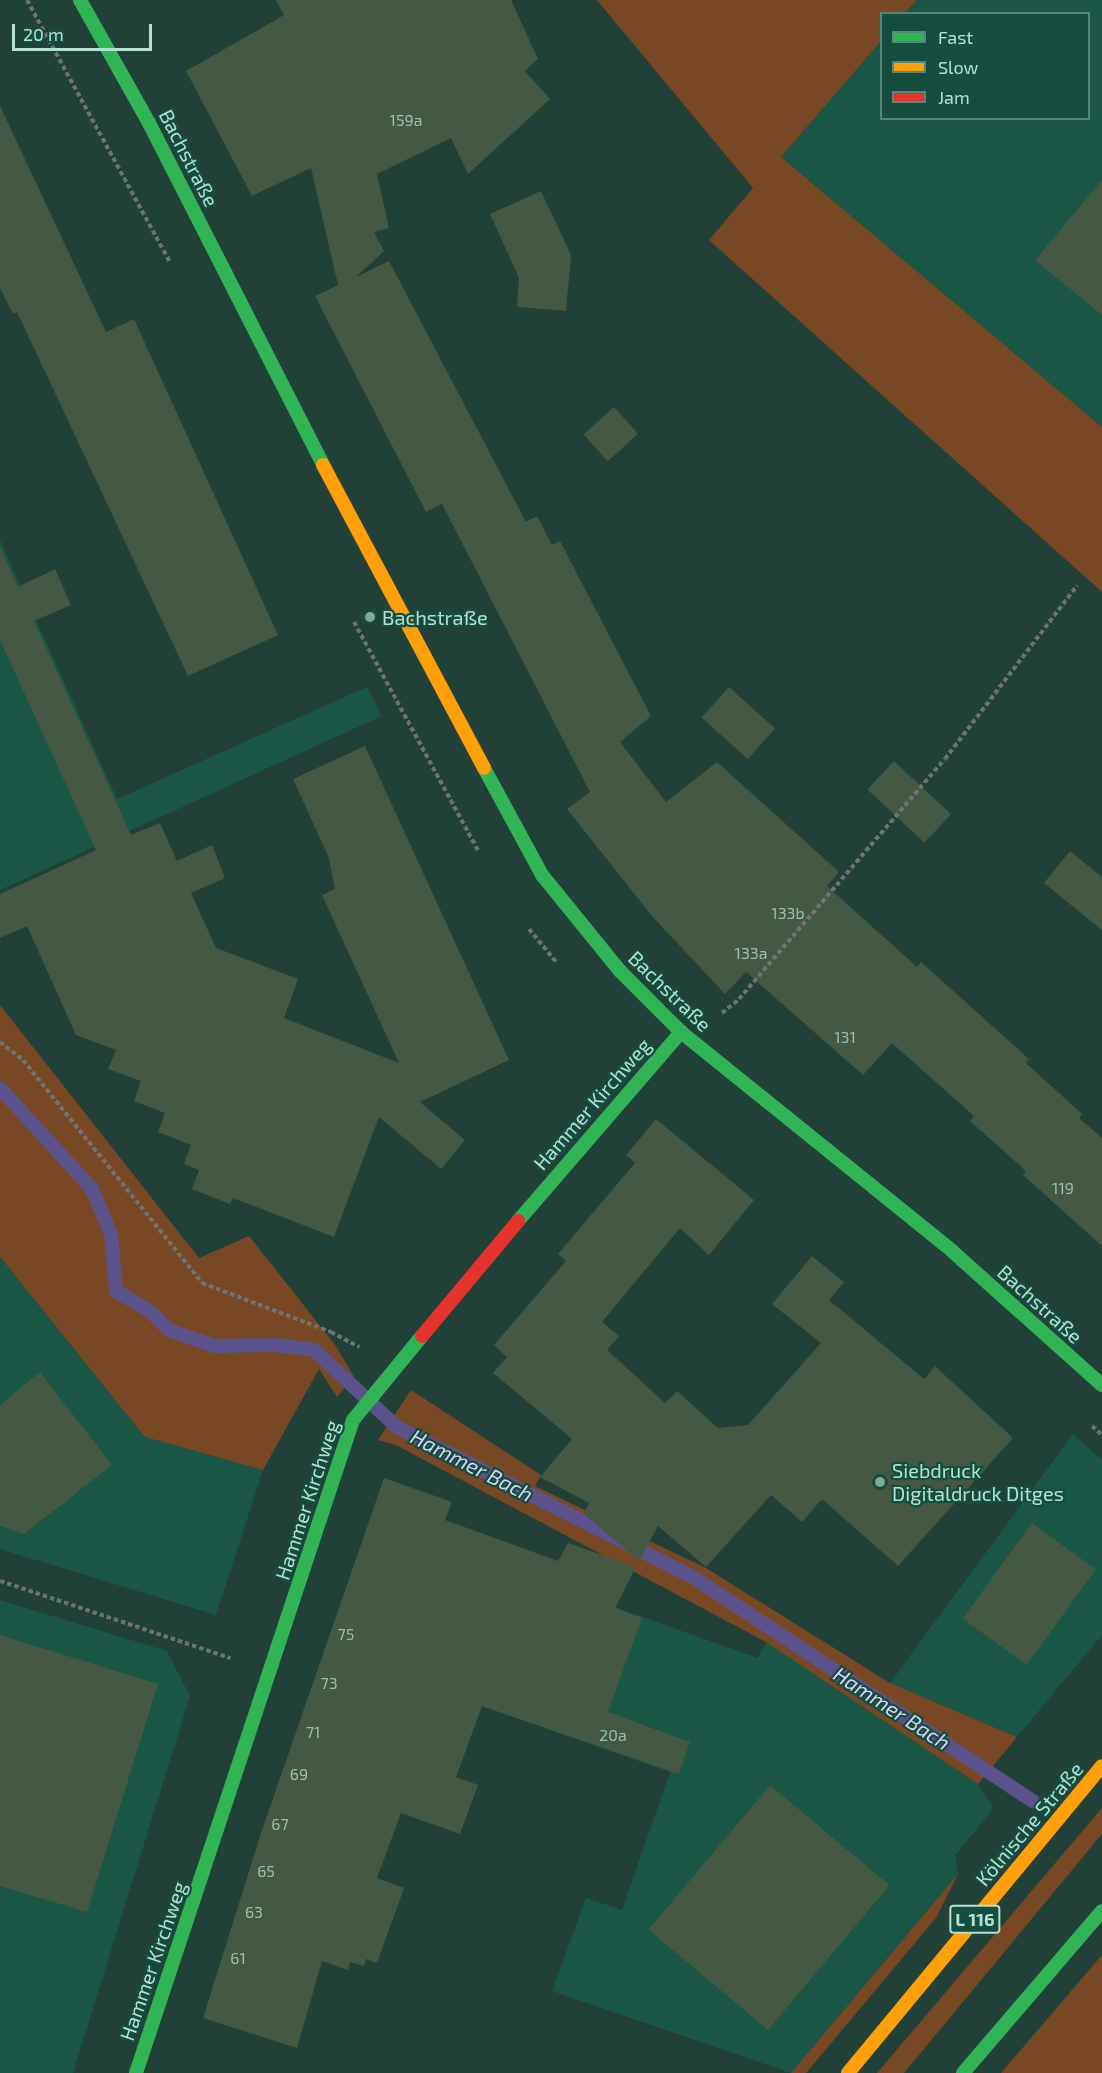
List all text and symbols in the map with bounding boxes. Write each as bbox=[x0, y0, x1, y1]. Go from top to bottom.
scale bar bbox=[15, 12, 154, 50]
legend bbox=[880, 12, 1090, 120]
text: 20 m bbox=[23, 23, 64, 45]
text: Fast bbox=[938, 26, 973, 48]
text: Slow bbox=[938, 56, 978, 78]
text: Jam bbox=[938, 86, 970, 108]
street label: Bachstraße bbox=[154, 105, 224, 211]
house number: 159a bbox=[390, 110, 422, 130]
place label: Bachstraße bbox=[382, 605, 488, 629]
marker: Bachstraße bbox=[363, 610, 377, 624]
house number: 133b bbox=[771, 903, 805, 923]
house number: 133a bbox=[735, 943, 767, 963]
street label: Bachstraße bbox=[624, 946, 716, 1036]
house number: 131 bbox=[834, 1027, 856, 1047]
street label: Hammer Kirchweg bbox=[528, 1033, 656, 1175]
house number: 119 bbox=[1052, 1178, 1074, 1198]
street label: Bachstraße bbox=[993, 1260, 1087, 1348]
street label: Hammer Kirchweg bbox=[270, 1417, 344, 1583]
water label: Hammer Bach bbox=[406, 1423, 538, 1507]
place label: Siebdruck Digitaldruck Ditges bbox=[892, 1458, 1064, 1505]
marker: Siebdruck Digitaldruck Ditges bbox=[873, 1475, 887, 1489]
house number: 75 bbox=[338, 1624, 354, 1644]
water label: Hammer Bach bbox=[829, 1661, 955, 1755]
house number: 73 bbox=[320, 1673, 338, 1693]
house number: 71 bbox=[306, 1722, 320, 1742]
house number: 20a bbox=[599, 1725, 627, 1745]
street label: Kölnische Straße bbox=[970, 1757, 1088, 1891]
house number: 69 bbox=[290, 1764, 308, 1784]
house number: 67 bbox=[271, 1814, 289, 1834]
house number: 65 bbox=[257, 1861, 275, 1881]
street label: Hammer Kirchweg bbox=[114, 1878, 192, 2044]
house number: 63 bbox=[245, 1902, 263, 1922]
road number: L 116 bbox=[948, 1904, 1002, 1934]
house number: 61 bbox=[230, 1948, 246, 1968]

